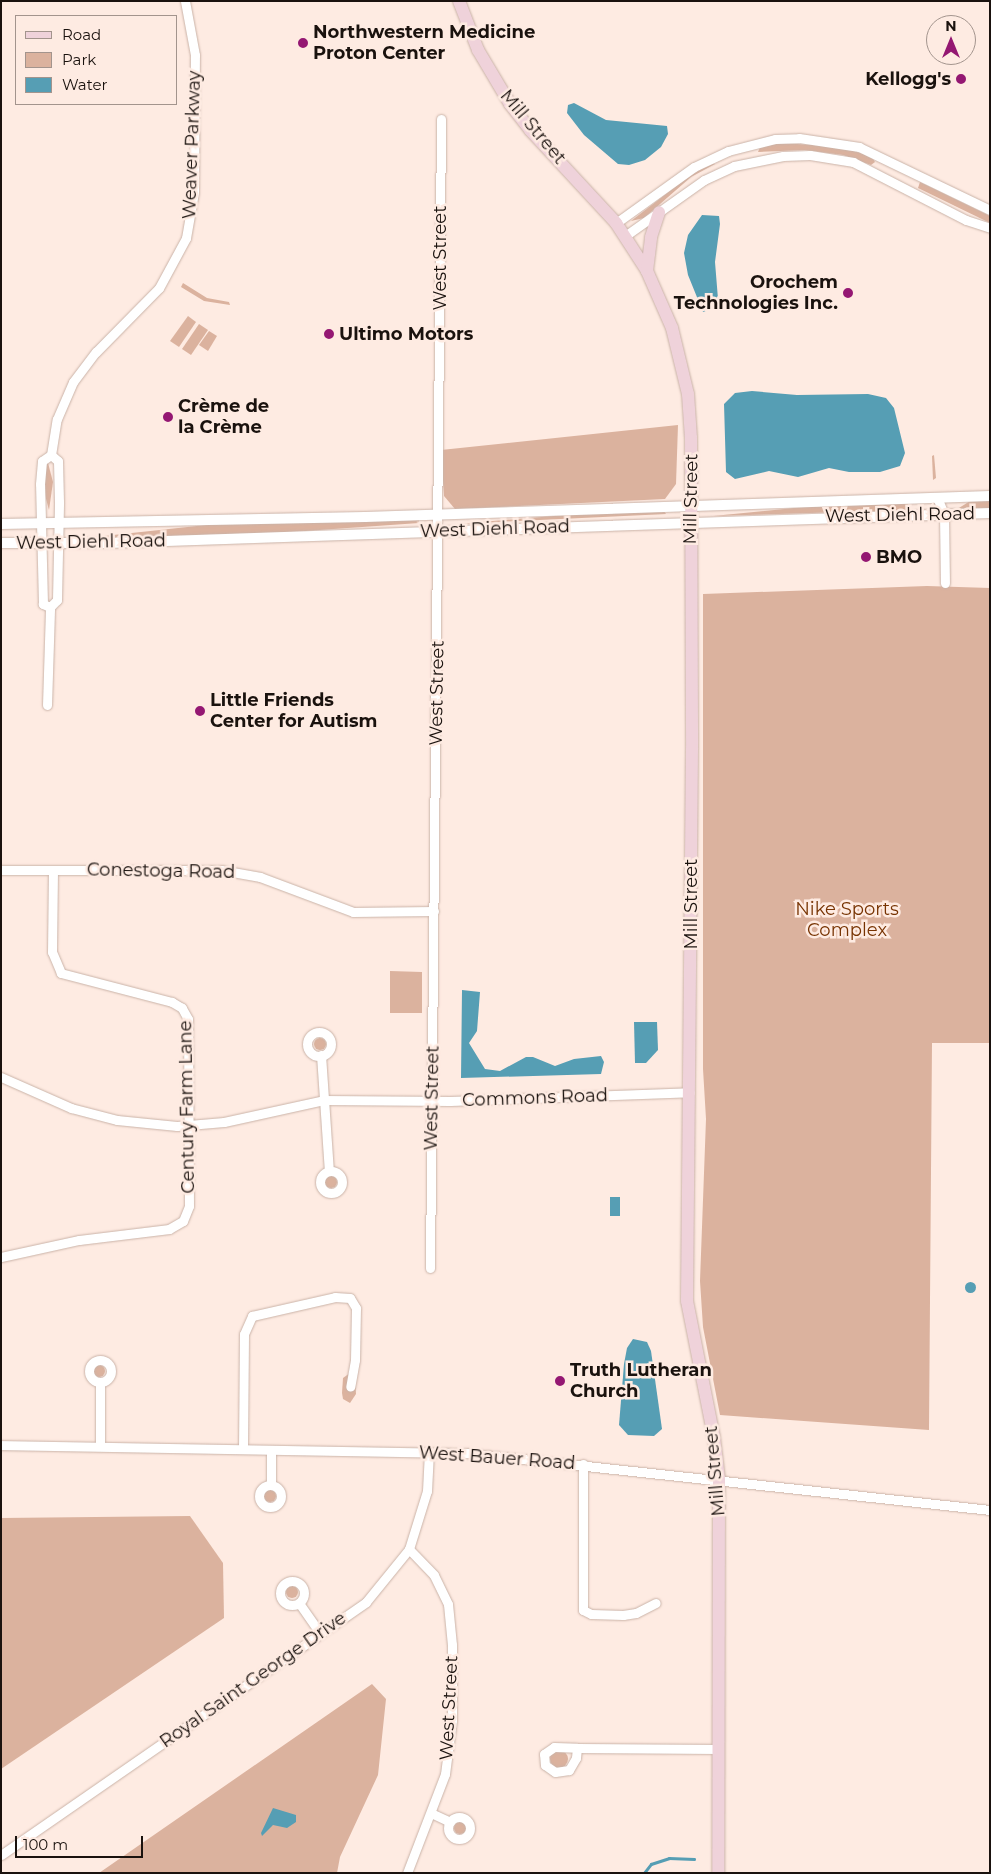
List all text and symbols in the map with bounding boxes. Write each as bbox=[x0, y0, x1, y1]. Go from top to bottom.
legend bbox=[15, 15, 178, 105]
north arrow bbox=[926, 15, 976, 65]
text: N bbox=[945, 17, 957, 35]
place label: Northwestern Medicine Proton Center bbox=[313, 22, 535, 64]
text: Road bbox=[62, 25, 101, 44]
marker: Northwestern Medicine Proton Center bbox=[297, 37, 309, 49]
text: Park bbox=[62, 50, 96, 69]
place label: Kellogg's bbox=[865, 68, 951, 90]
street label: Weaver Parkway bbox=[179, 70, 205, 220]
marker: Kellogg's bbox=[955, 73, 967, 85]
text: Water bbox=[62, 75, 108, 94]
street label: Mill Street bbox=[496, 85, 570, 169]
street label: West Street bbox=[429, 205, 451, 311]
place label: Orochem Technologies Inc. bbox=[674, 272, 838, 314]
marker: Orochem Technologies Inc. bbox=[842, 287, 854, 299]
place label: Ultimo Motors bbox=[339, 323, 473, 345]
marker: Ultimo Motors bbox=[323, 328, 335, 340]
place label: Crème de la Crème bbox=[178, 396, 269, 438]
marker: Crème de la Crème bbox=[162, 411, 174, 423]
street label: Mill Street bbox=[679, 453, 703, 545]
street label: West Diehl Road bbox=[825, 503, 975, 527]
street label: West Diehl Road bbox=[420, 516, 570, 542]
street label: West Diehl Road bbox=[16, 530, 166, 554]
place label: BMO bbox=[876, 546, 922, 568]
marker: BMO bbox=[860, 551, 872, 563]
street label: West Street bbox=[425, 640, 449, 746]
place label: Little Friends Center for Autism bbox=[210, 690, 377, 732]
marker: Little Friends Center for Autism bbox=[194, 705, 206, 717]
street label: Conestoga Road bbox=[87, 859, 235, 883]
street label: Mill Street bbox=[680, 859, 702, 949]
park label: Nike Sports Complex bbox=[795, 899, 899, 942]
street label: Century Farm Lane bbox=[175, 1020, 199, 1194]
street label: West Street bbox=[420, 1045, 444, 1151]
street label: Commons Road bbox=[462, 1085, 608, 1111]
place label: Truth Lutheran Church bbox=[570, 1360, 712, 1402]
marker: Truth Lutheran Church bbox=[554, 1375, 566, 1387]
street label: Mill Street bbox=[700, 1425, 730, 1517]
street label: West Bauer Road bbox=[418, 1442, 576, 1474]
street label: Royal Saint George Drive bbox=[156, 1607, 350, 1753]
street label: West Street bbox=[435, 1655, 463, 1761]
scale bar bbox=[18, 1826, 145, 1858]
text: 100 m bbox=[23, 1835, 68, 1854]

